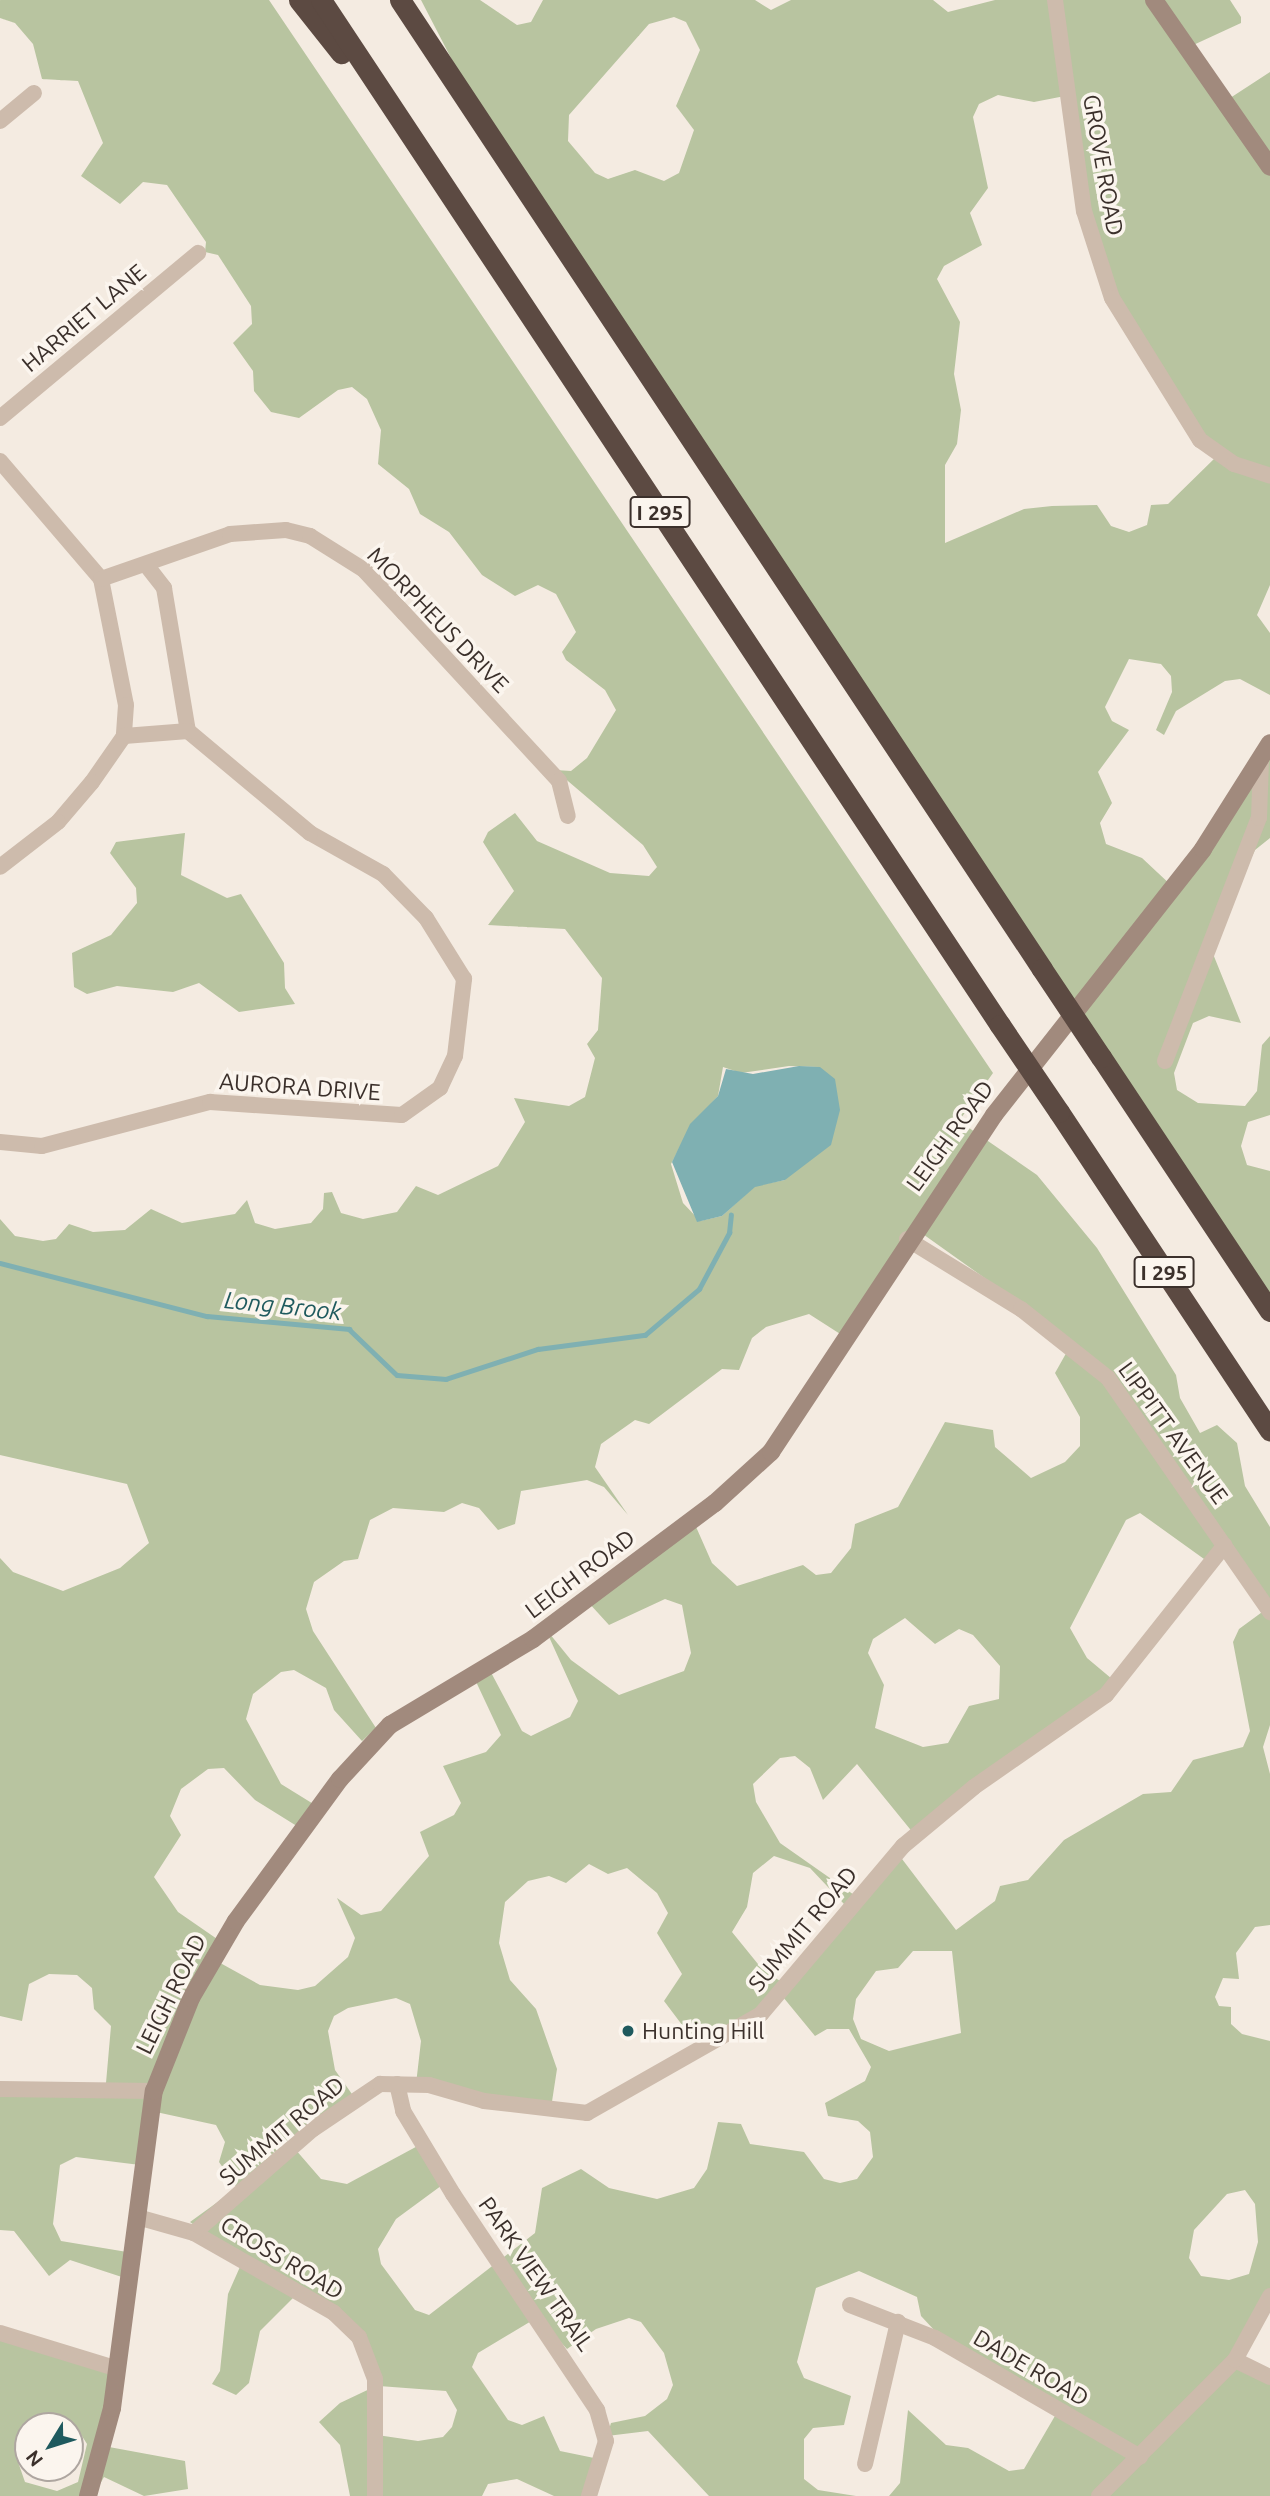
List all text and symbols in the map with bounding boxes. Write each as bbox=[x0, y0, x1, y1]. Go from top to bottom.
street label: GROVE ROAD bbox=[1077, 92, 1129, 238]
street label: HARRIET LANE bbox=[16, 258, 152, 378]
road number: I 295 bbox=[628, 494, 692, 530]
street label: MORPHEUS DRIVE bbox=[362, 541, 514, 699]
street label: AURORA DRIVE bbox=[218, 1068, 382, 1106]
street label: LEIGH ROAD bbox=[901, 1075, 999, 1197]
road number: I 295 bbox=[1132, 1254, 1196, 1290]
water label: Long Brook bbox=[223, 1286, 343, 1326]
street label: LIPPITT AVENUE bbox=[1112, 1357, 1234, 1509]
street label: LEIGH ROAD bbox=[520, 1524, 640, 1624]
street label: SUMMIT ROAD bbox=[743, 1861, 863, 1997]
street label: LEIGH ROAD bbox=[130, 1929, 212, 2059]
place label: Hunting Hill bbox=[642, 2017, 764, 2045]
marker: Hunting Hill bbox=[620, 2023, 636, 2039]
street label: SUMMIT ROAD bbox=[214, 2071, 350, 2191]
street label: PARK VIEW TRAIL bbox=[473, 2192, 599, 2356]
street label: CROSS ROAD bbox=[215, 2210, 349, 2306]
street label: DADE ROAD bbox=[968, 2324, 1094, 2412]
north arrow bbox=[14, 2412, 84, 2482]
text: N bbox=[21, 2446, 47, 2471]

